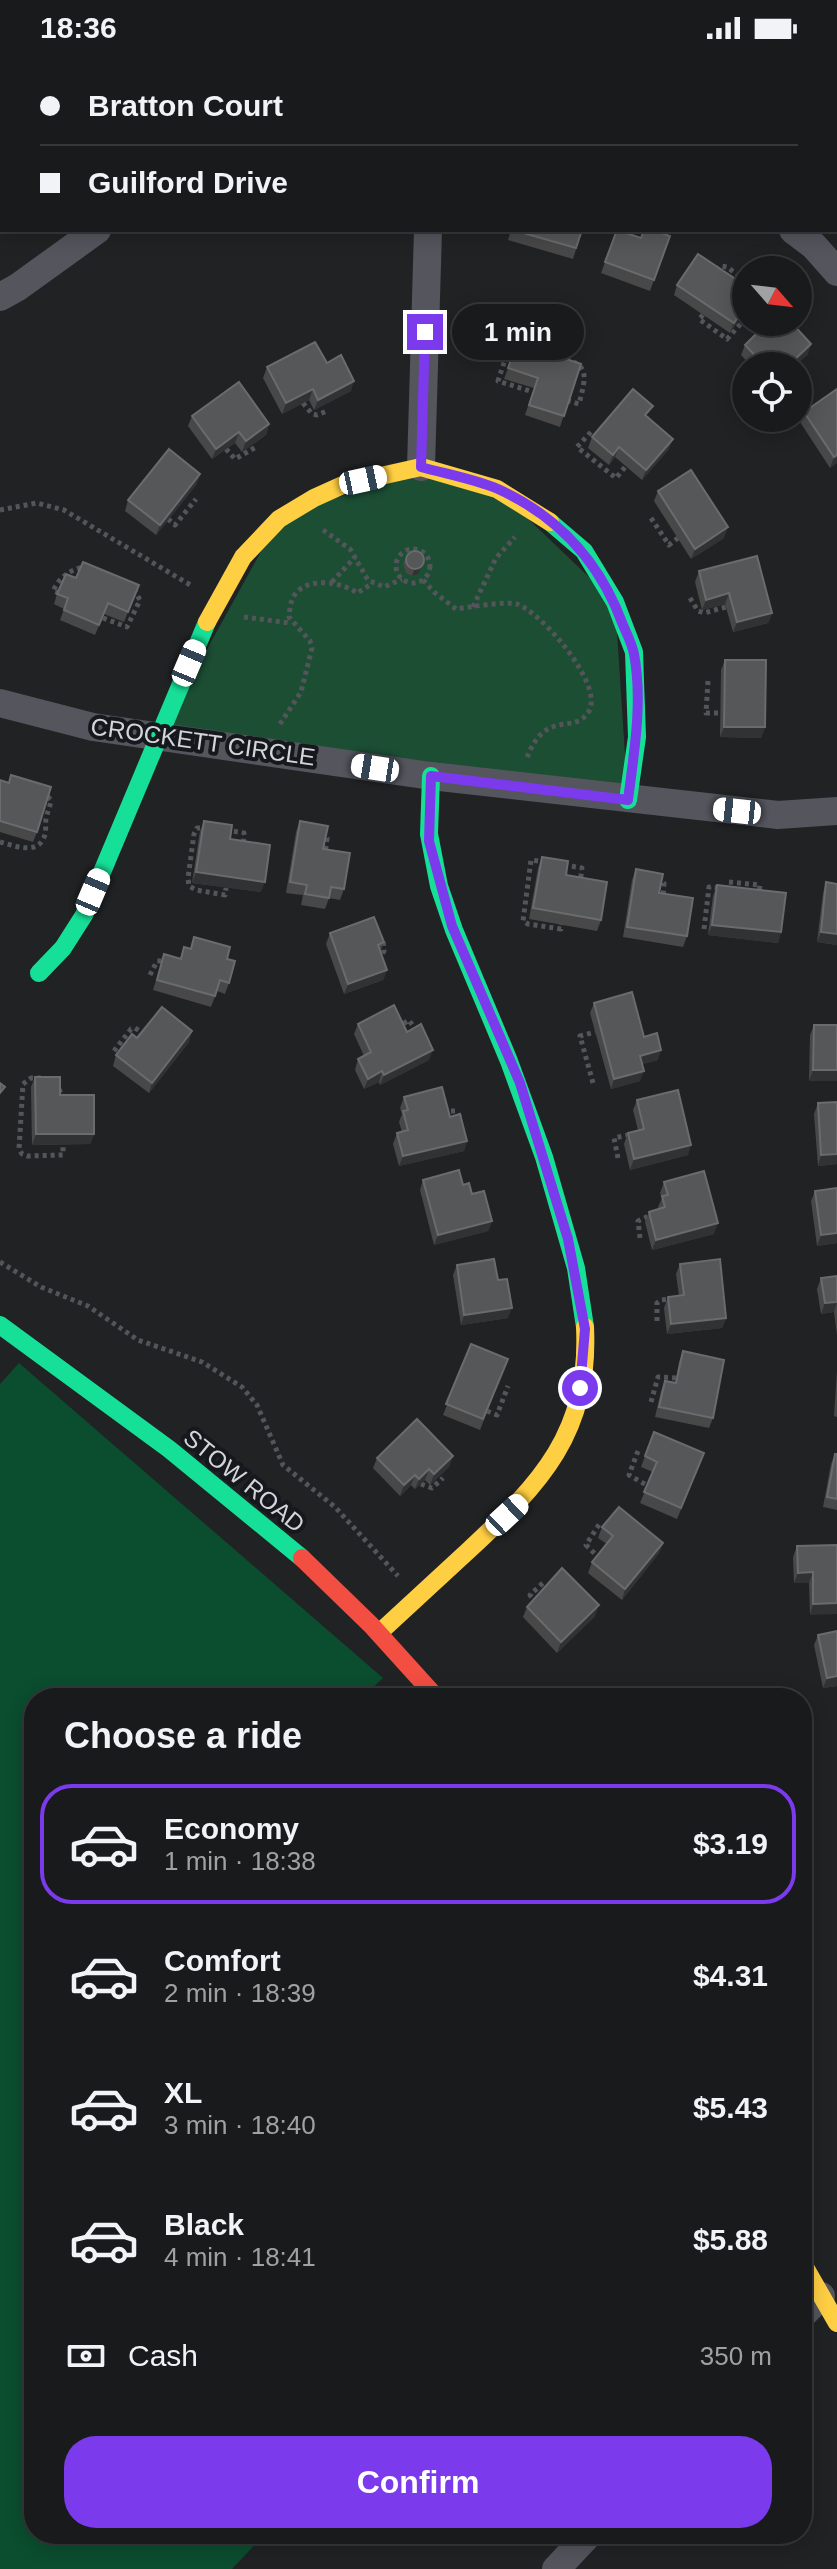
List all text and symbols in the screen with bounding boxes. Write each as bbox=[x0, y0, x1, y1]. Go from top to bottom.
text: 18:36 bbox=[40, 11, 117, 44]
text: Bratton Court bbox=[88, 89, 283, 122]
text: Guilford Drive bbox=[88, 166, 288, 199]
north arrow bbox=[732, 256, 812, 336]
map controls bbox=[732, 256, 812, 432]
callout: 1 min bbox=[453, 304, 585, 360]
route end bbox=[407, 314, 443, 350]
text: 1 min bbox=[484, 317, 552, 347]
button: locate bbox=[732, 352, 812, 432]
car bbox=[337, 463, 389, 497]
car bbox=[169, 636, 209, 690]
street label: CROCKETT CIRCLE bbox=[89, 712, 317, 771]
car bbox=[349, 752, 401, 784]
car bbox=[712, 797, 762, 825]
car bbox=[73, 865, 113, 919]
route start bbox=[562, 1370, 598, 1406]
street label: STOW ROAD bbox=[178, 1424, 310, 1538]
car bbox=[481, 1490, 533, 1540]
text: Choose a ride bbox=[64, 1715, 302, 1756]
icon: car bbox=[68, 1808, 140, 1880]
text: Economy bbox=[164, 1812, 299, 1845]
text: $3.19 bbox=[693, 1827, 768, 1860]
text: 1 min · 18:38 bbox=[164, 1846, 316, 1876]
icon: car bbox=[68, 1940, 140, 2012]
text: Comfort bbox=[164, 1944, 281, 1977]
text: $4.31 bbox=[693, 1959, 768, 1992]
text: 2 min · 18:39 bbox=[164, 1978, 316, 2008]
icon: car bbox=[68, 2072, 140, 2144]
text: XL bbox=[164, 2076, 202, 2109]
text: $5.43 bbox=[693, 2091, 768, 2124]
text: 3 min · 18:40 bbox=[164, 2110, 316, 2140]
icon: car bbox=[68, 2204, 140, 2276]
text: Black bbox=[164, 2208, 244, 2241]
text: $5.88 bbox=[693, 2223, 768, 2256]
text: 4 min · 18:41 bbox=[164, 2242, 316, 2272]
icon: cash bbox=[64, 2334, 108, 2378]
text: Cash bbox=[128, 2339, 198, 2372]
text: 350 m bbox=[700, 2341, 772, 2371]
button: Confirm bbox=[64, 2436, 772, 2528]

